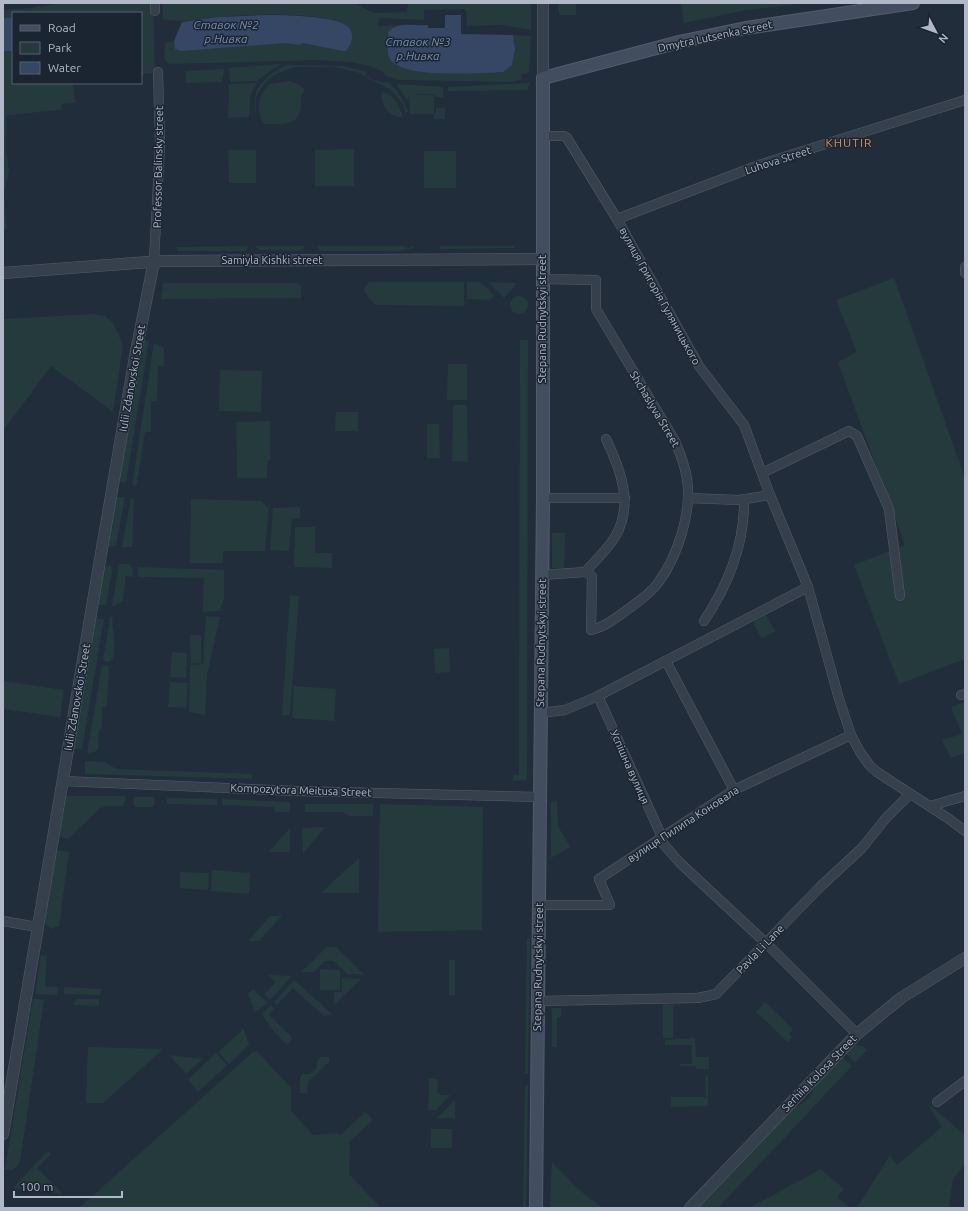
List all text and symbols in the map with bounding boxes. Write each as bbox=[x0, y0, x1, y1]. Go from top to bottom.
legend bbox=[12, 12, 142, 84]
north arrow bbox=[916, 12, 956, 52]
water label: Ставок №2 р.Нивка bbox=[193, 18, 259, 45]
street label: Dmytra Lutsenka Street bbox=[657, 18, 774, 54]
text: Road bbox=[48, 21, 76, 34]
text: N bbox=[936, 32, 951, 46]
water label: Ставок №3 р.Нивка bbox=[385, 35, 451, 62]
text: Park bbox=[48, 41, 72, 54]
text: Water bbox=[48, 61, 81, 74]
street label: Professor Balinsky street bbox=[151, 105, 165, 228]
district label: KHUTIR bbox=[825, 136, 873, 149]
street label: Luhova Street bbox=[743, 143, 813, 176]
street label: вулиця Григорія Гуляницького bbox=[617, 225, 703, 367]
street label: Samiyla Kishki street bbox=[221, 254, 323, 266]
street label: Stepana Rudnytskyi street bbox=[536, 254, 548, 383]
street label: Iulii Zdanovskoi Street bbox=[117, 323, 147, 433]
street label: Shchaslyva Street bbox=[628, 369, 683, 450]
street label: Stepana Rudnytskyi street bbox=[534, 578, 548, 707]
street label: Iulii Zdanovskoi Street bbox=[62, 642, 92, 752]
street label: Успішна вулиця bbox=[608, 728, 652, 806]
street label: Kompozytora Meitusa Street bbox=[230, 782, 372, 798]
street label: вулиця Пилипа Коновала bbox=[625, 784, 741, 864]
street label: Stepana Rudnytskyi street bbox=[531, 902, 545, 1031]
street label: Pavla Li Lane bbox=[734, 922, 786, 976]
street label: Serhiia Kolosa Street bbox=[779, 1032, 859, 1114]
scale bar bbox=[14, 1173, 122, 1199]
text: 100 m bbox=[20, 1180, 53, 1193]

